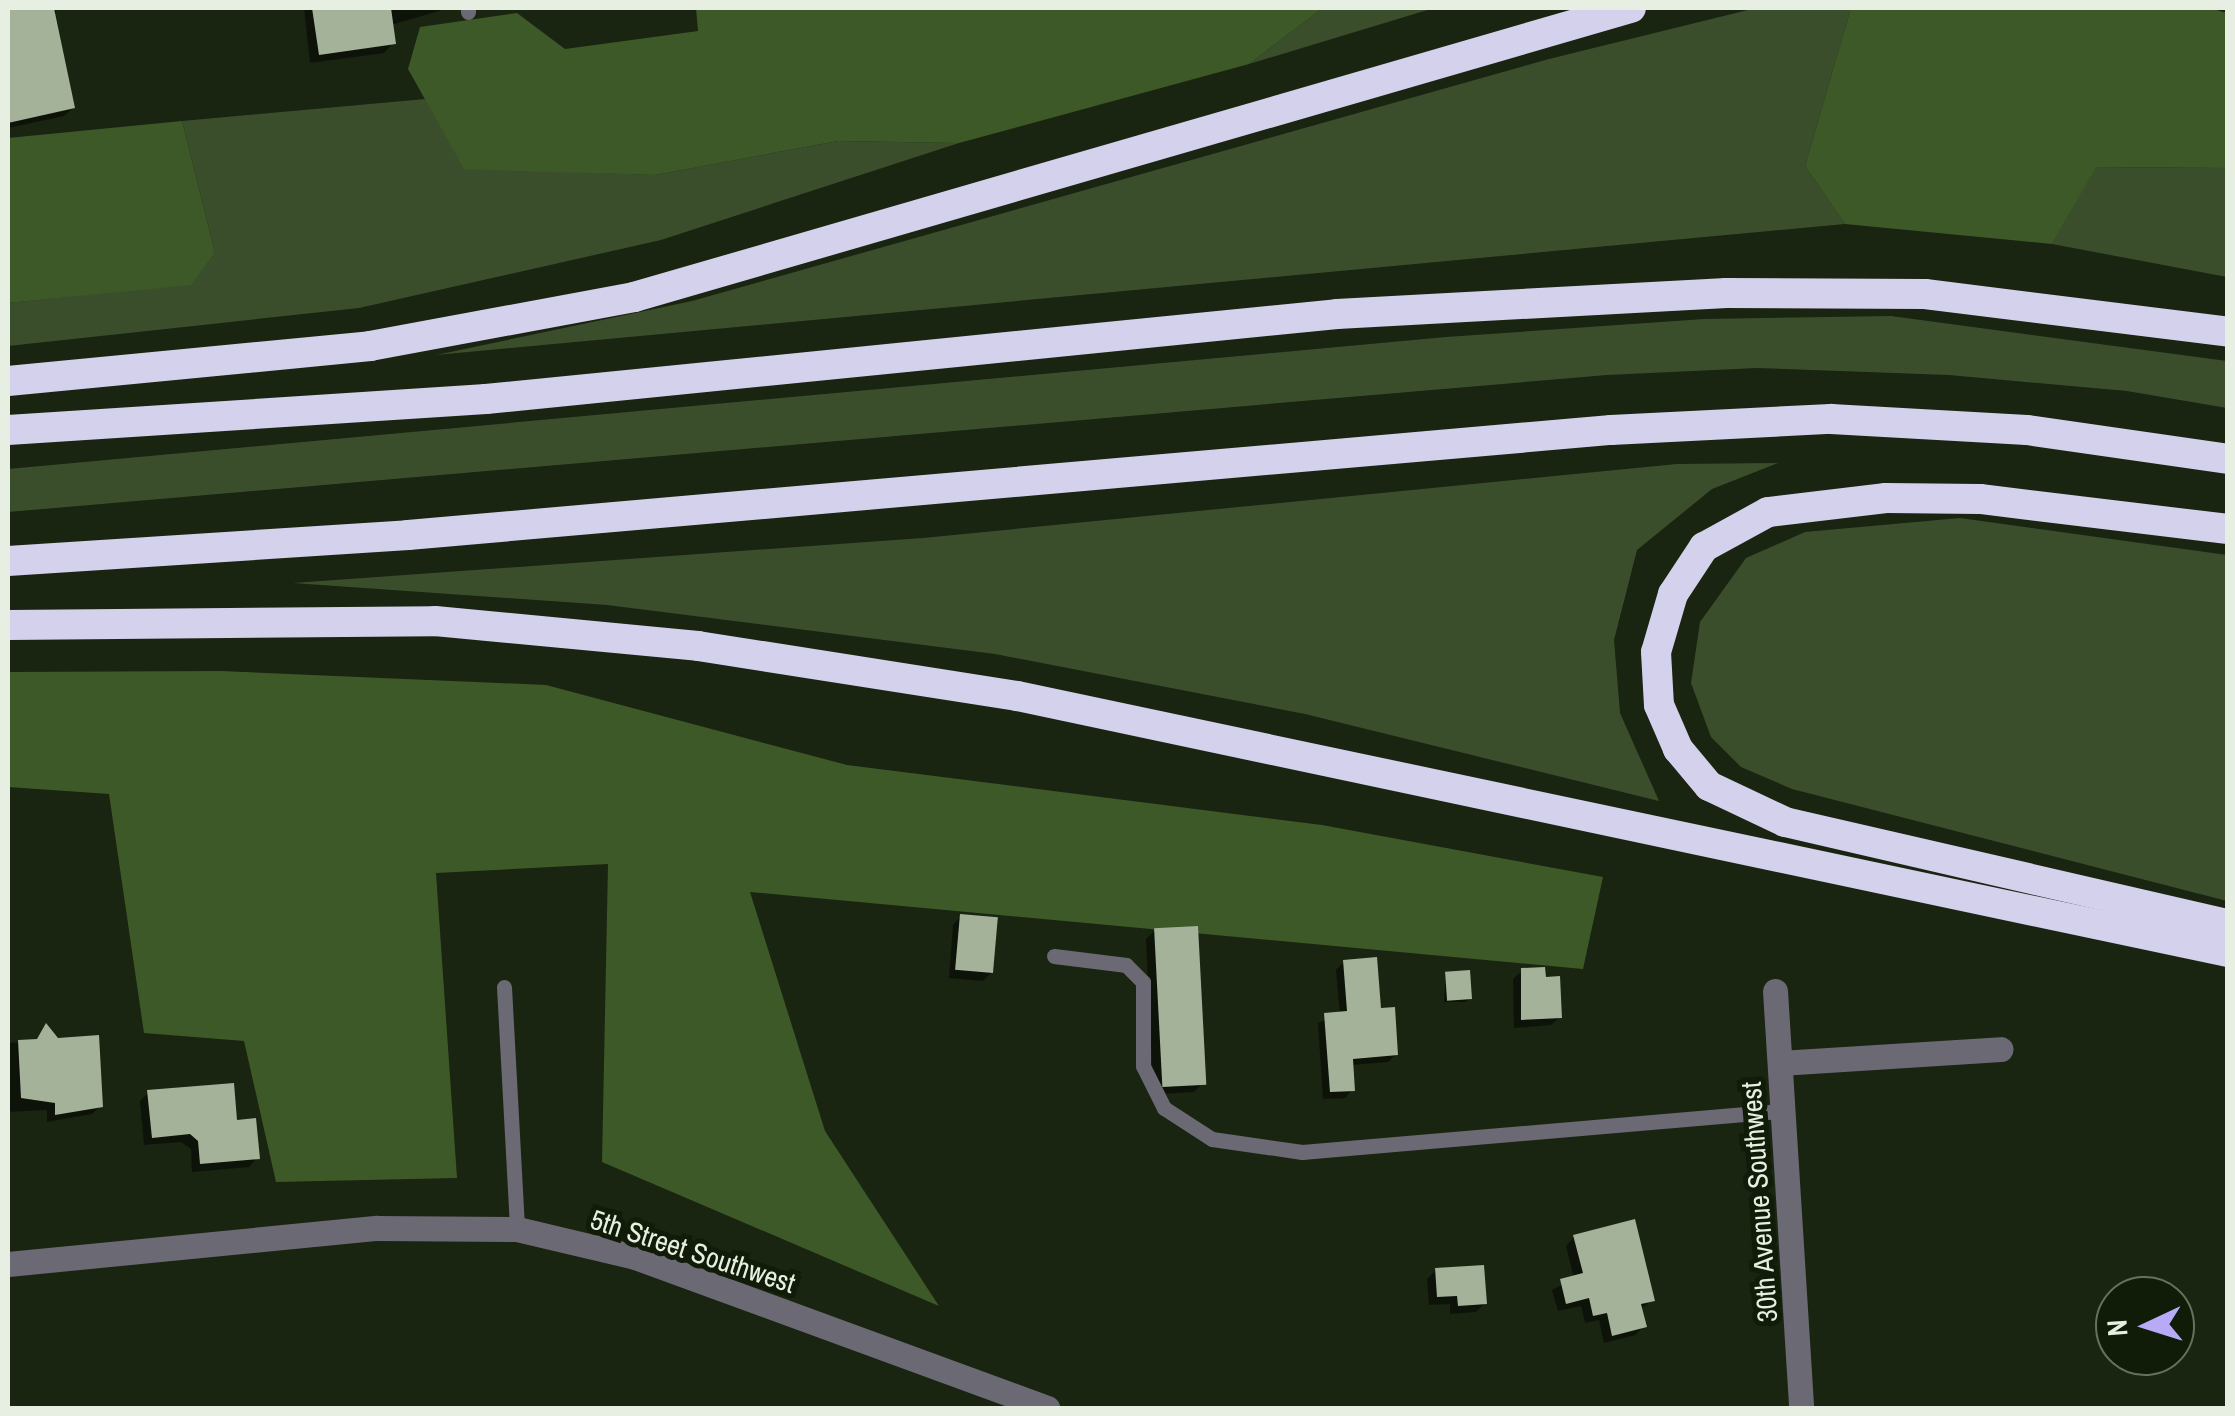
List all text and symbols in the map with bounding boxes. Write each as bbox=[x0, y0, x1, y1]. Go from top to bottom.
street label: 30th Avenue Southwest bbox=[1734, 1080, 1784, 1324]
street label: 5th Street Southwest bbox=[586, 1202, 800, 1300]
north arrow bbox=[2095, 1276, 2195, 1376]
text: N bbox=[2098, 1318, 2137, 1338]

